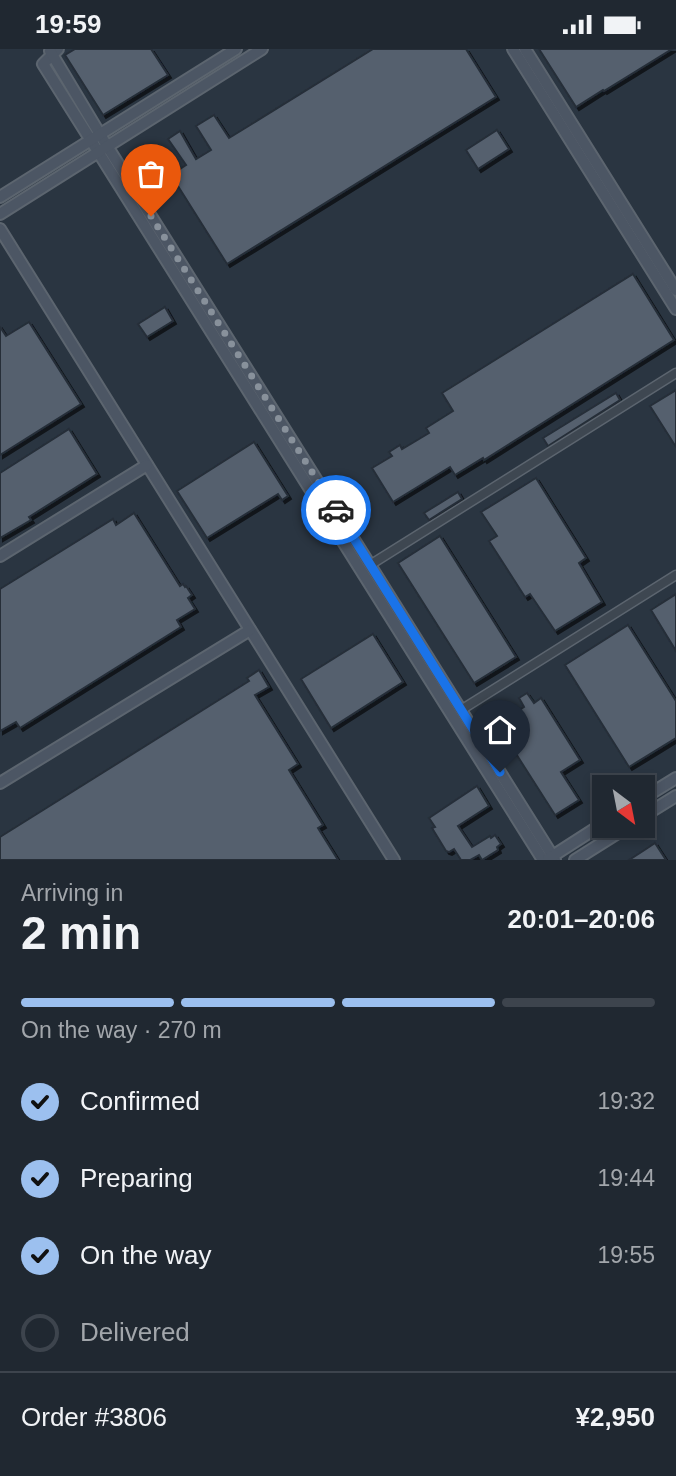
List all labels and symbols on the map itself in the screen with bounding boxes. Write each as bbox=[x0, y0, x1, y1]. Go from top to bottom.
pin bbox=[121, 144, 181, 216]
courier bbox=[301, 475, 371, 545]
pin bbox=[470, 700, 530, 772]
north arrow bbox=[592, 775, 654, 838]

